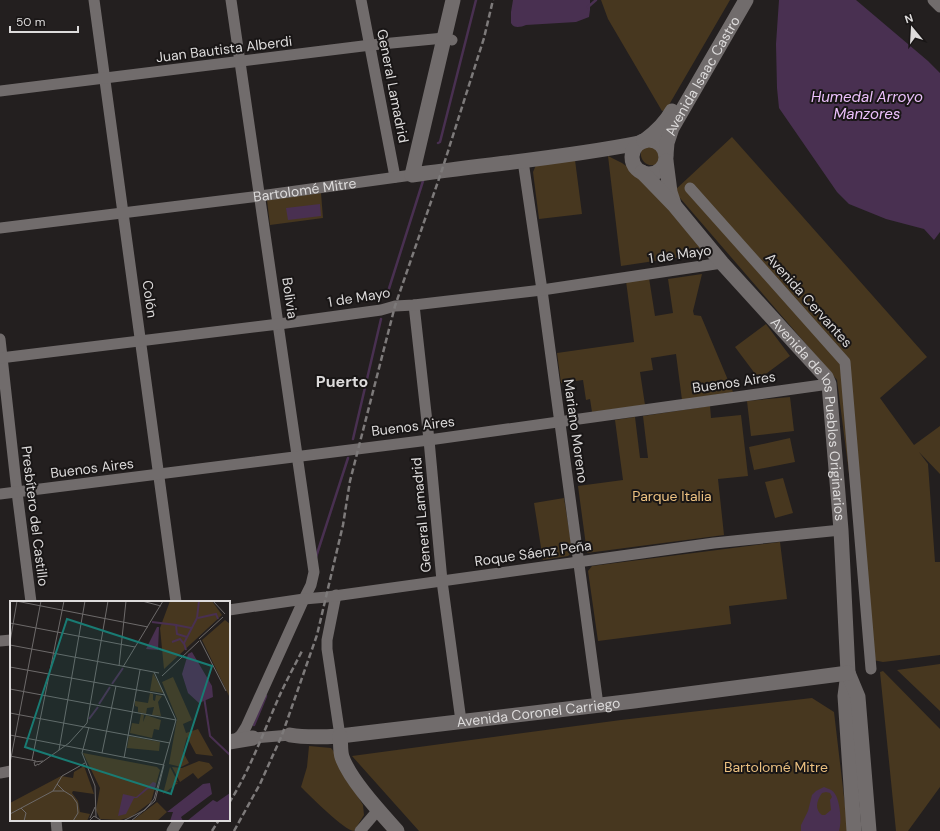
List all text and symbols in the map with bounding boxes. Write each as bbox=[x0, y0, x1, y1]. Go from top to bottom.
scale bar bbox=[10, 8, 78, 34]
north arrow bbox=[892, 8, 932, 48]
text: N bbox=[903, 11, 915, 26]
street label: Avenida Isaac Castro bbox=[661, 13, 744, 138]
text: 50 m bbox=[16, 14, 45, 30]
street label: General Lamadrid bbox=[373, 28, 413, 144]
street label: Juan Bautista Alberdi bbox=[155, 32, 293, 66]
water label: Humedal Arroyo Manzores bbox=[811, 87, 923, 124]
street label: Bartolomé Mitre bbox=[252, 174, 357, 206]
street label: 1 de Mayo bbox=[647, 241, 713, 267]
street label: Avenida Cervantes bbox=[762, 249, 856, 351]
street label: Bolivia bbox=[278, 276, 302, 320]
street label: Colón bbox=[138, 279, 162, 319]
street label: 1 de Mayo bbox=[326, 283, 392, 311]
street label: Avenida de los Pueblos Originarios bbox=[767, 313, 849, 522]
street label: Buenos Aires bbox=[691, 367, 777, 397]
district label: Puerto bbox=[316, 371, 368, 392]
street label: Mariano Moreno bbox=[560, 378, 592, 484]
street label: Buenos Aires bbox=[370, 412, 456, 440]
street label: Presbítero del Castillo bbox=[17, 445, 53, 587]
street label: Buenos Aires bbox=[49, 454, 135, 482]
street label: General Lamadrid bbox=[407, 457, 435, 573]
park label: Parque Italia bbox=[632, 487, 712, 505]
street label: Roque Sáenz Peña bbox=[473, 536, 593, 570]
inset map bbox=[10, 601, 230, 821]
street label: Avenida Coronel Carriego bbox=[456, 694, 621, 731]
park label: Bartolomé Mitre bbox=[724, 758, 828, 776]

